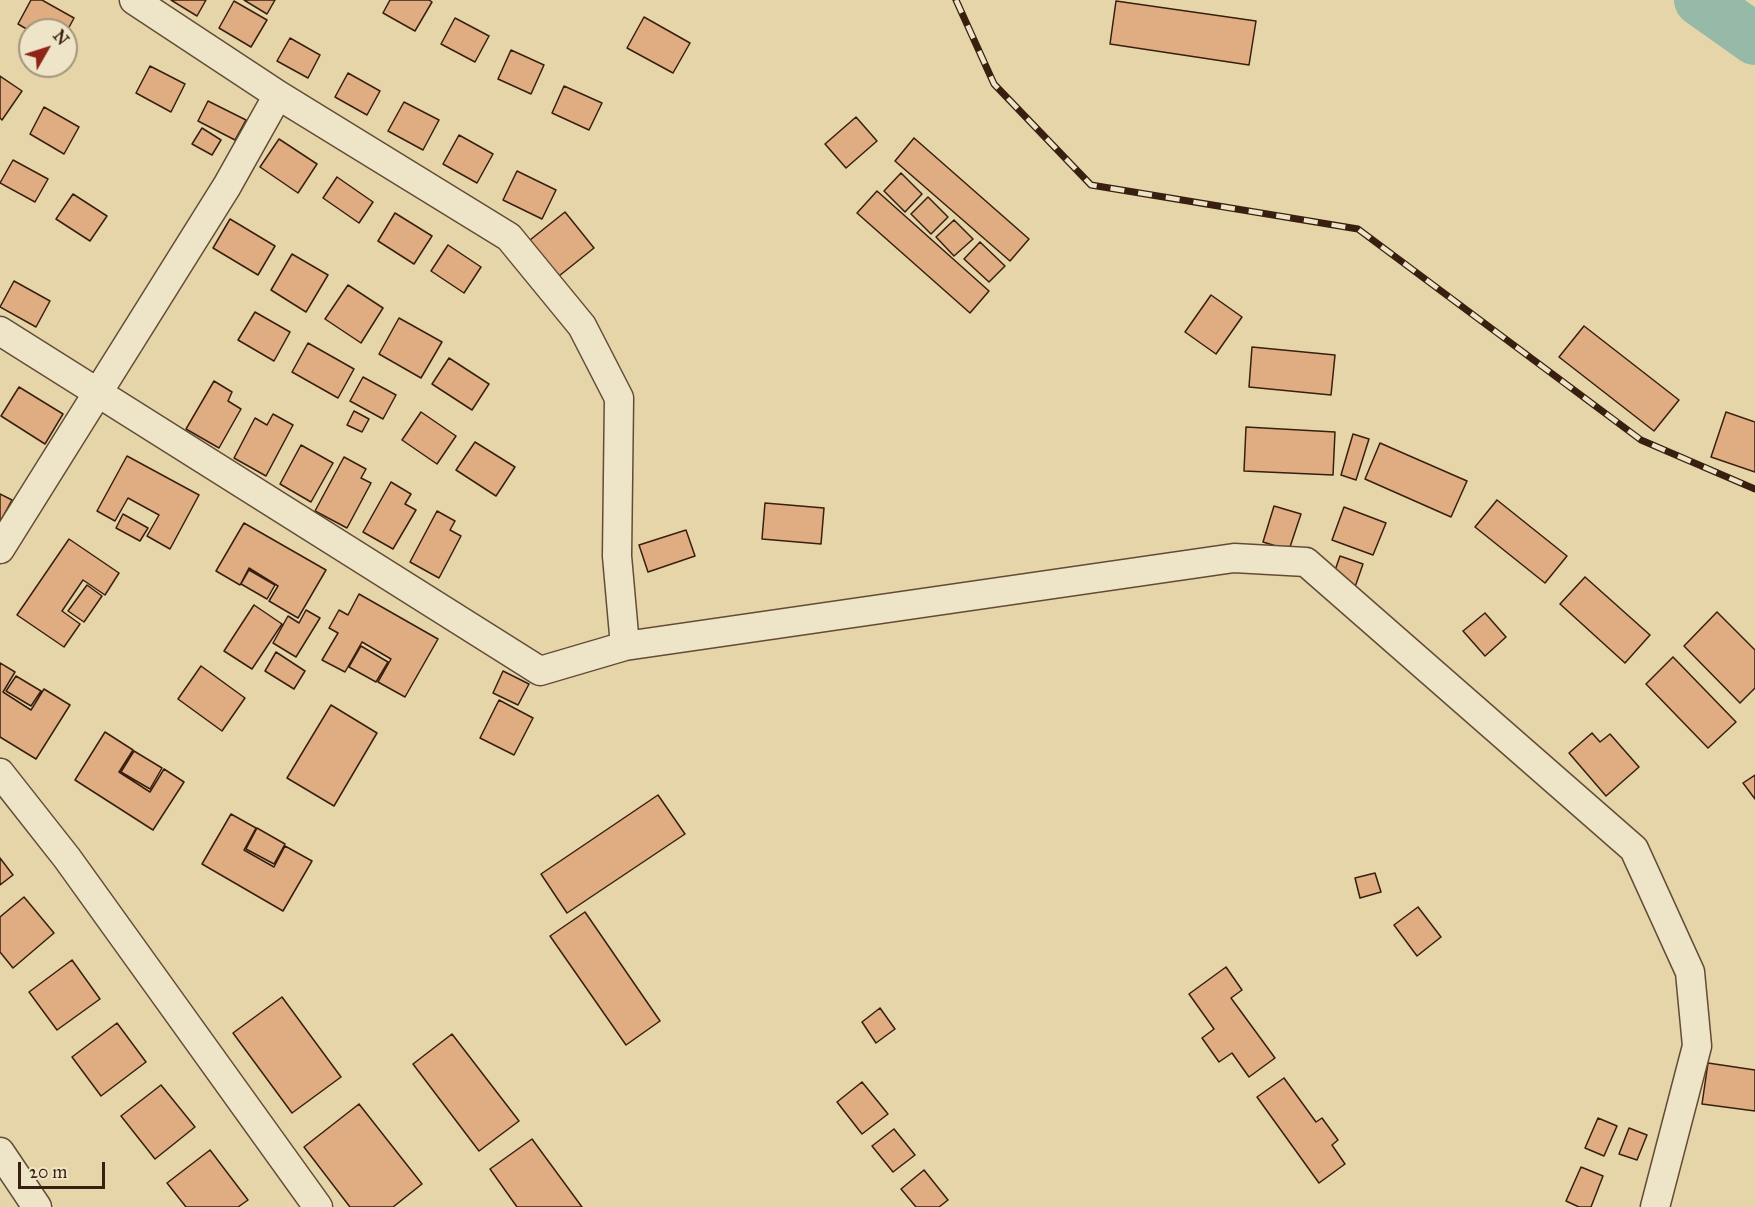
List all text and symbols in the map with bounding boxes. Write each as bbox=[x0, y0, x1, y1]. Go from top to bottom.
north arrow bbox=[18, 18, 78, 78]
text: N bbox=[49, 26, 72, 49]
scale bar bbox=[21, 1150, 108, 1188]
text: 20 m bbox=[29, 1161, 67, 1183]

